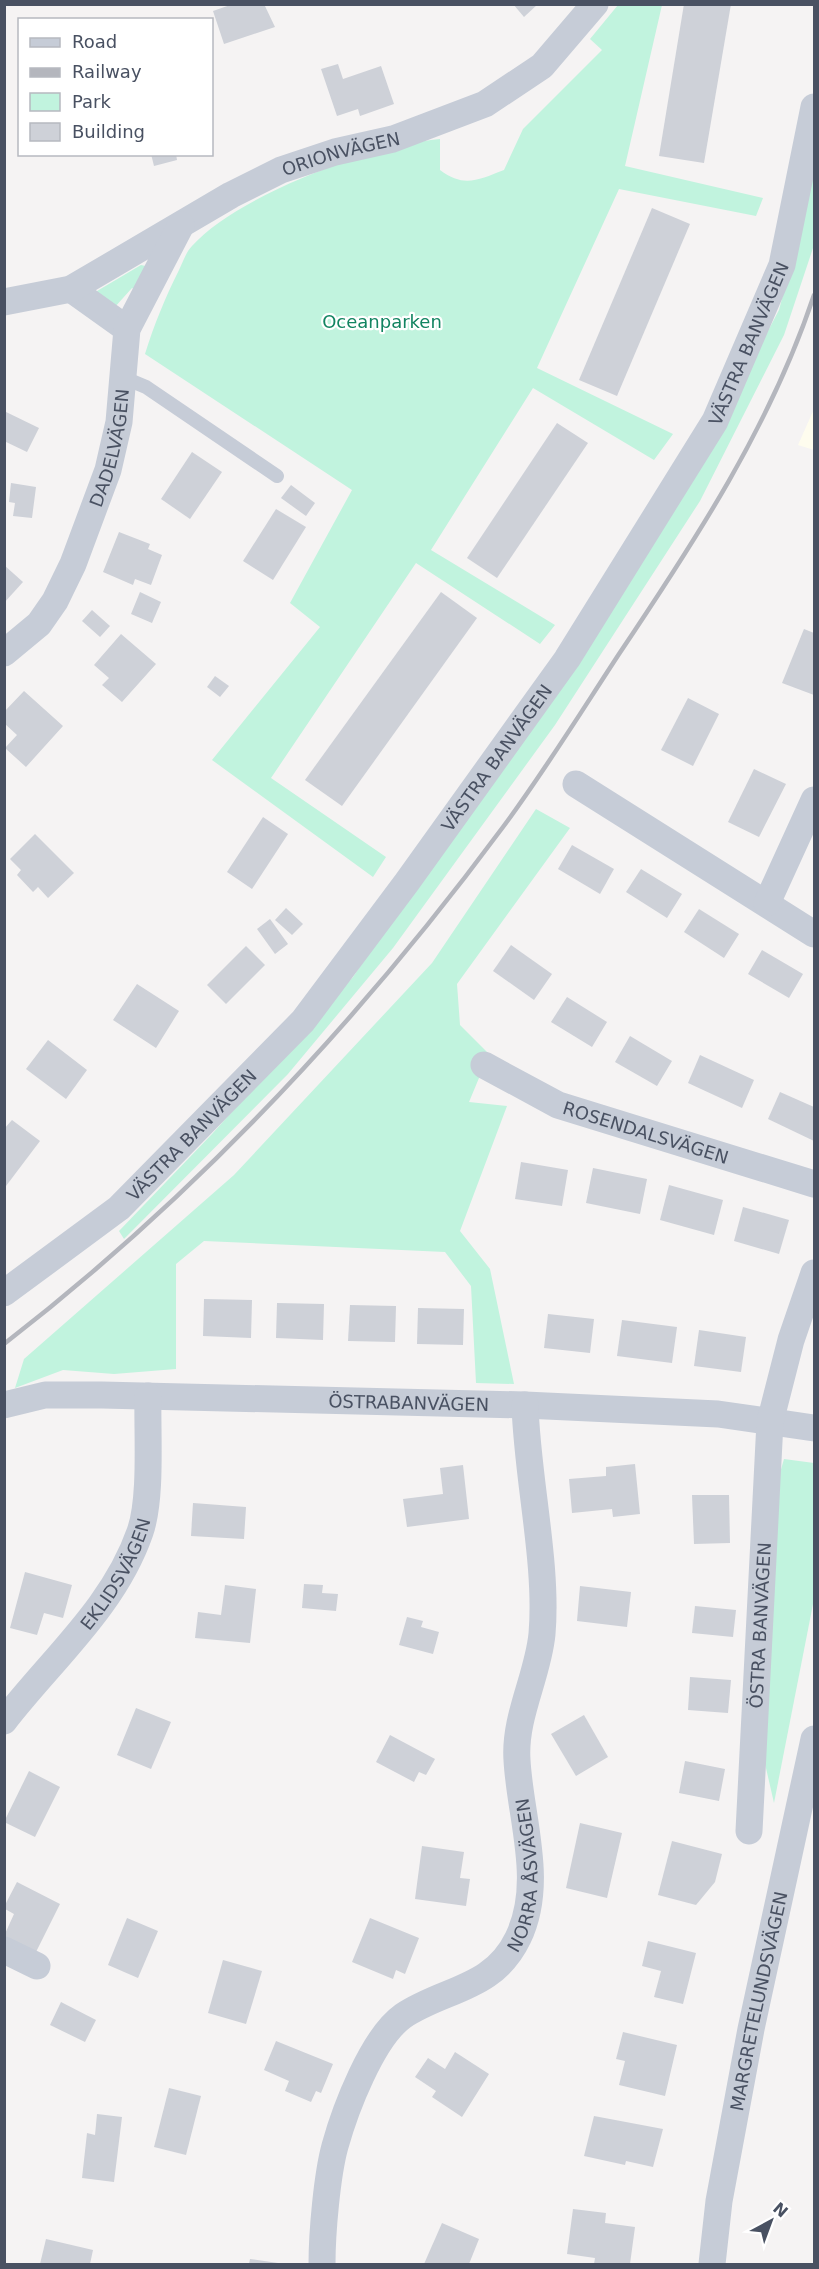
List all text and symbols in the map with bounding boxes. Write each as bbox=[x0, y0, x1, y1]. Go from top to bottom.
legend bbox=[18, 18, 213, 156]
text: Road bbox=[72, 31, 117, 52]
text: Railway bbox=[72, 61, 142, 82]
text: Park bbox=[72, 91, 111, 112]
text: Building bbox=[72, 121, 145, 142]
street label: ORIONVÄGEN bbox=[279, 127, 402, 179]
street label: VÄSTRA BANVÄGEN bbox=[704, 259, 793, 428]
park label: Oceanparken bbox=[322, 311, 442, 332]
street label: DADELVÄGEN bbox=[85, 388, 132, 510]
street label: VÄSTRA BANVÄGEN bbox=[436, 680, 556, 835]
street label: VÄSTRA BANVÄGEN bbox=[122, 1065, 260, 1205]
street label: ROSENDALSVÄGEN bbox=[560, 1097, 731, 1168]
street label: ÖSTRABANVÄGEN bbox=[328, 1390, 489, 1415]
street label: EKLIDSVÄGEN bbox=[75, 1515, 154, 1634]
street label: ÖSTRA BANVÄGEN bbox=[745, 1542, 774, 1709]
street label: NORRA ÅSVÄGEN bbox=[502, 1797, 541, 1955]
street label: MARGRETELUNDSVÄGEN bbox=[725, 1889, 791, 2113]
north arrow bbox=[741, 2191, 801, 2251]
text: N bbox=[769, 2198, 792, 2222]

